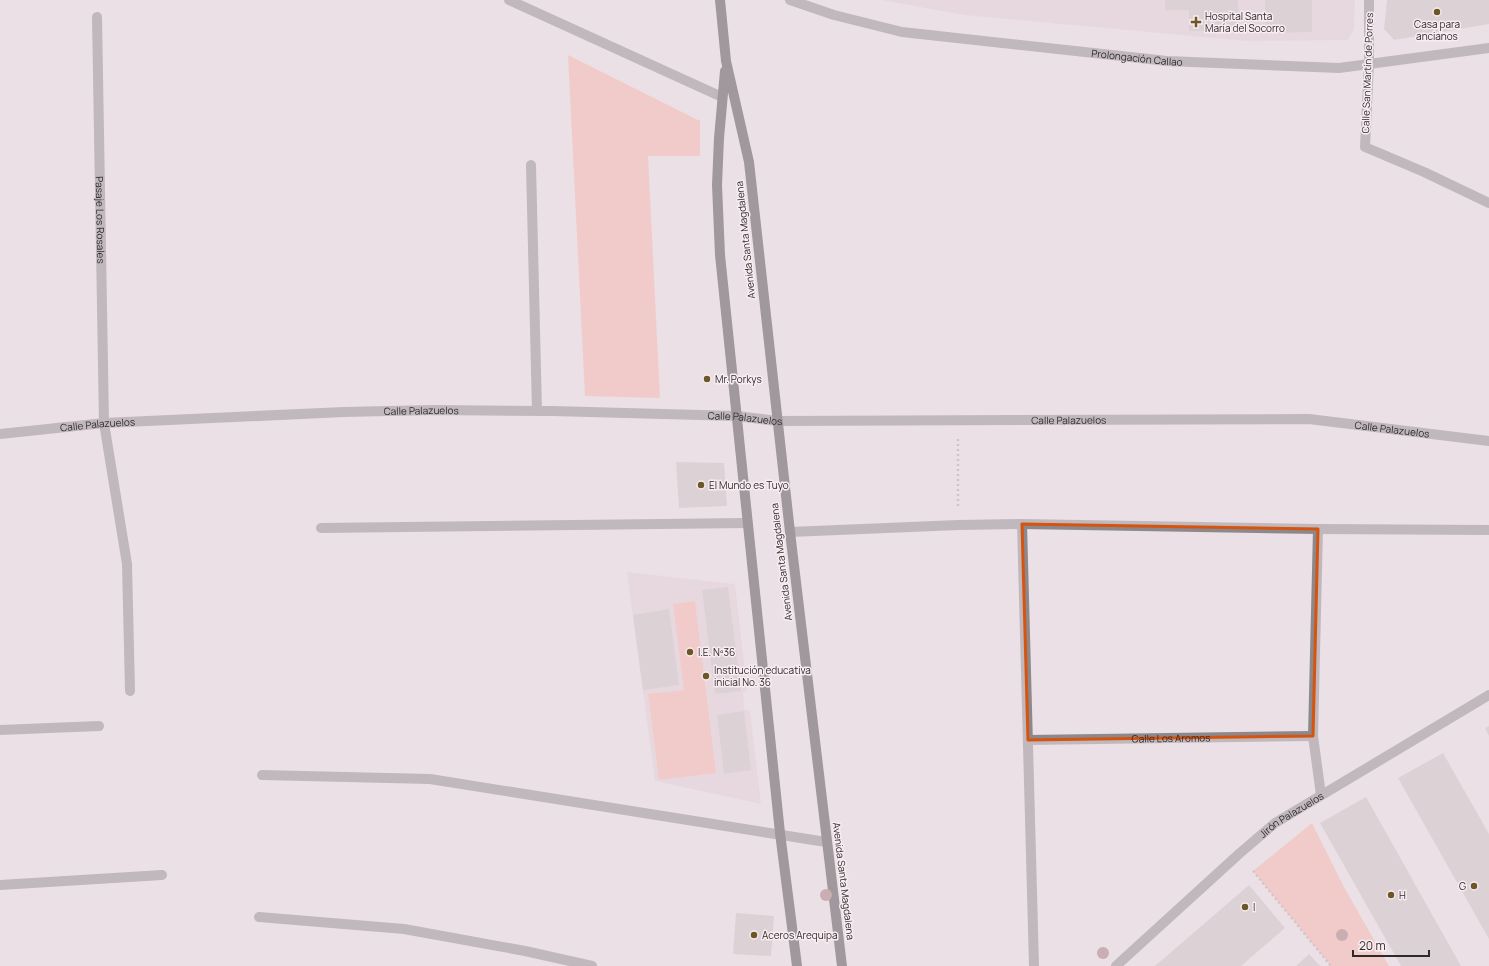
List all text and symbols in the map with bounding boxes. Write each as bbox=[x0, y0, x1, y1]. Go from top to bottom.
marker: Casa para ancianos bbox=[1432, 7, 1442, 17]
place label: Hospital Santa María del Socorro bbox=[1205, 9, 1285, 35]
street label: Calle San Martín de Porres bbox=[1358, 12, 1376, 134]
marker: Hospital Santa María del Socorro bbox=[1190, 16, 1202, 28]
place label: Casa para ancianos bbox=[1414, 17, 1460, 43]
street label: Prolongación Callao bbox=[1091, 46, 1183, 69]
street label: Pasaje Los Rosales bbox=[93, 176, 108, 264]
street label: Avenida Santa Magdalena bbox=[732, 180, 758, 300]
place label: Mr. Porkys bbox=[715, 372, 762, 386]
marker: Mr. Porkys bbox=[702, 374, 712, 384]
street label: Calle Palazuelos bbox=[383, 403, 459, 418]
street label: Calle Palazuelos bbox=[707, 408, 782, 428]
street label: Calle Palazuelos bbox=[1031, 413, 1106, 427]
street label: Calle Palazuelos bbox=[59, 415, 135, 435]
street label: Calle Palazuelos bbox=[1354, 418, 1430, 441]
place label: El Mundo es Tuyo bbox=[709, 478, 789, 492]
marker: El Mundo es Tuyo bbox=[696, 480, 706, 490]
street label: Avenida Santa Magdalena bbox=[767, 502, 795, 622]
place label: I.E. Nº36 bbox=[698, 645, 735, 659]
marker: I.E. Nº36 bbox=[685, 647, 695, 657]
place label: Institución educativa inicial No. 36 bbox=[714, 663, 811, 689]
marker: Institución educativa inicial No. 36 bbox=[701, 671, 711, 681]
street label: Calle Los Aromos bbox=[1131, 730, 1211, 746]
street label: Jirón Palazuelos bbox=[1256, 789, 1326, 841]
street label: Avenida Santa Magdalena bbox=[830, 821, 858, 941]
place label: G bbox=[1459, 879, 1466, 893]
marker: G bbox=[1469, 881, 1479, 891]
place label: H bbox=[1399, 888, 1406, 902]
marker: H bbox=[1386, 890, 1396, 900]
place label: I bbox=[1253, 900, 1255, 914]
marker: I bbox=[1240, 902, 1250, 912]
place label: Aceros Arequipa bbox=[762, 928, 838, 942]
marker: Aceros Arequipa bbox=[749, 930, 759, 940]
scale bar bbox=[1353, 932, 1429, 958]
text: 20 m bbox=[1359, 937, 1386, 954]

